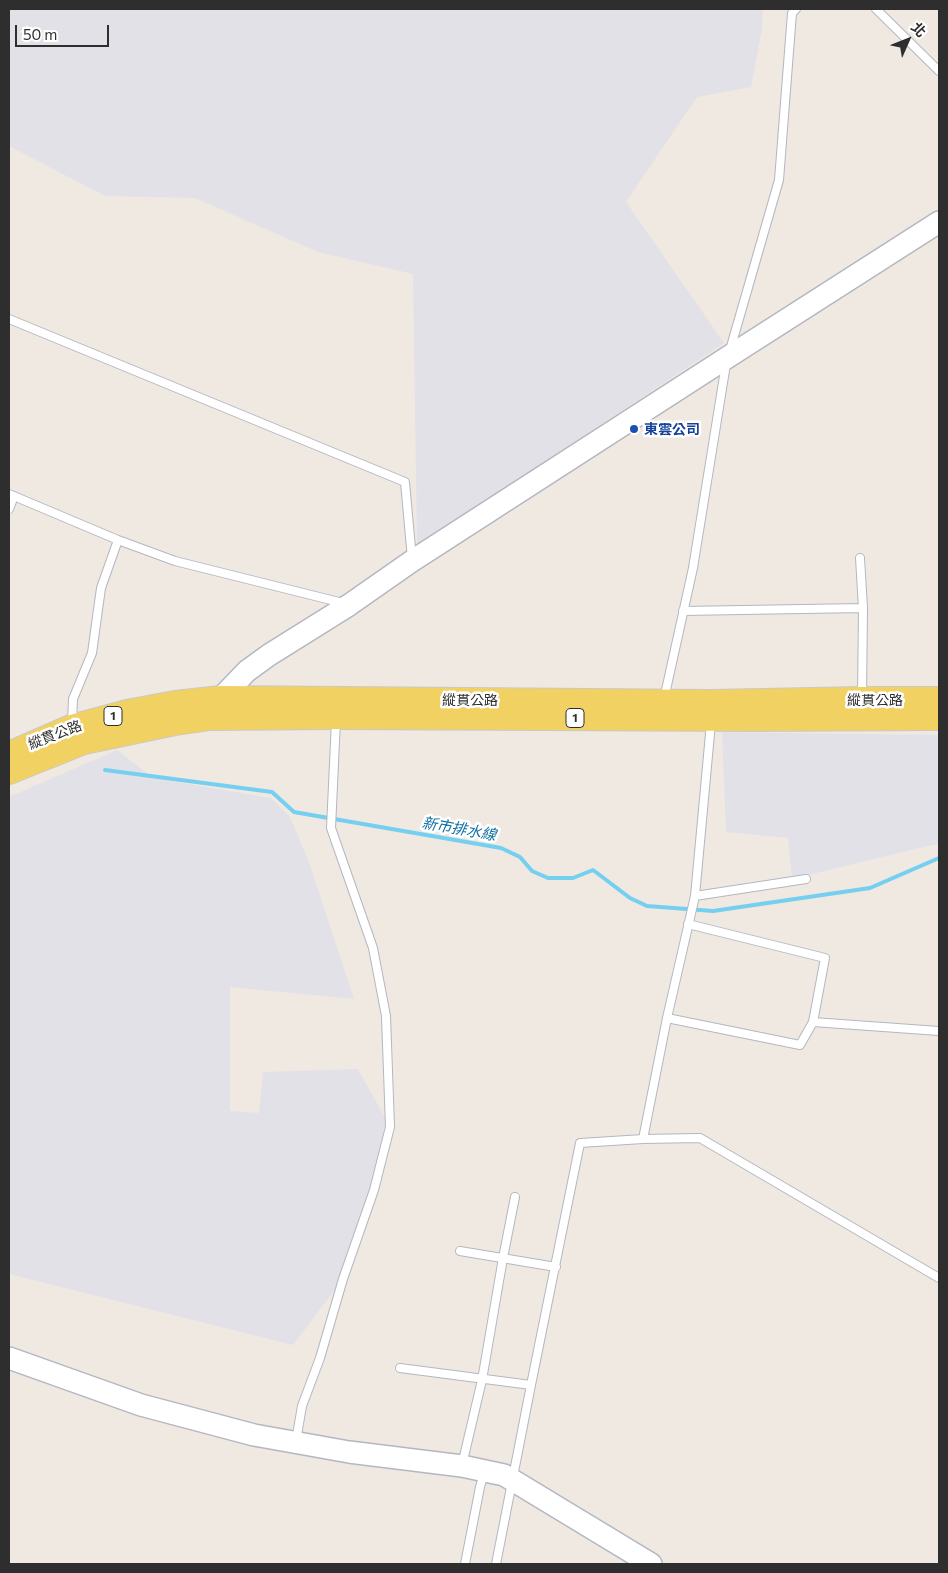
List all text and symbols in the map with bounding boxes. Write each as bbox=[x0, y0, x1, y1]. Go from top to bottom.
scale bar bbox=[18, 15, 111, 47]
north arrow bbox=[883, 15, 933, 65]
text: 北 bbox=[908, 18, 930, 40]
text: 50 m bbox=[23, 25, 57, 43]
place label: 東雲公司 bbox=[644, 421, 700, 437]
marker: 東雲公司 bbox=[628, 423, 640, 435]
street label: 縱貫公路 bbox=[442, 692, 498, 708]
street label: 縱貫公路 bbox=[847, 692, 903, 708]
road number: 1 bbox=[104, 706, 122, 726]
road number: 1 bbox=[566, 708, 584, 728]
street label: 縱貫公路 bbox=[26, 717, 84, 753]
water label: 新市排水線 bbox=[421, 814, 497, 844]

